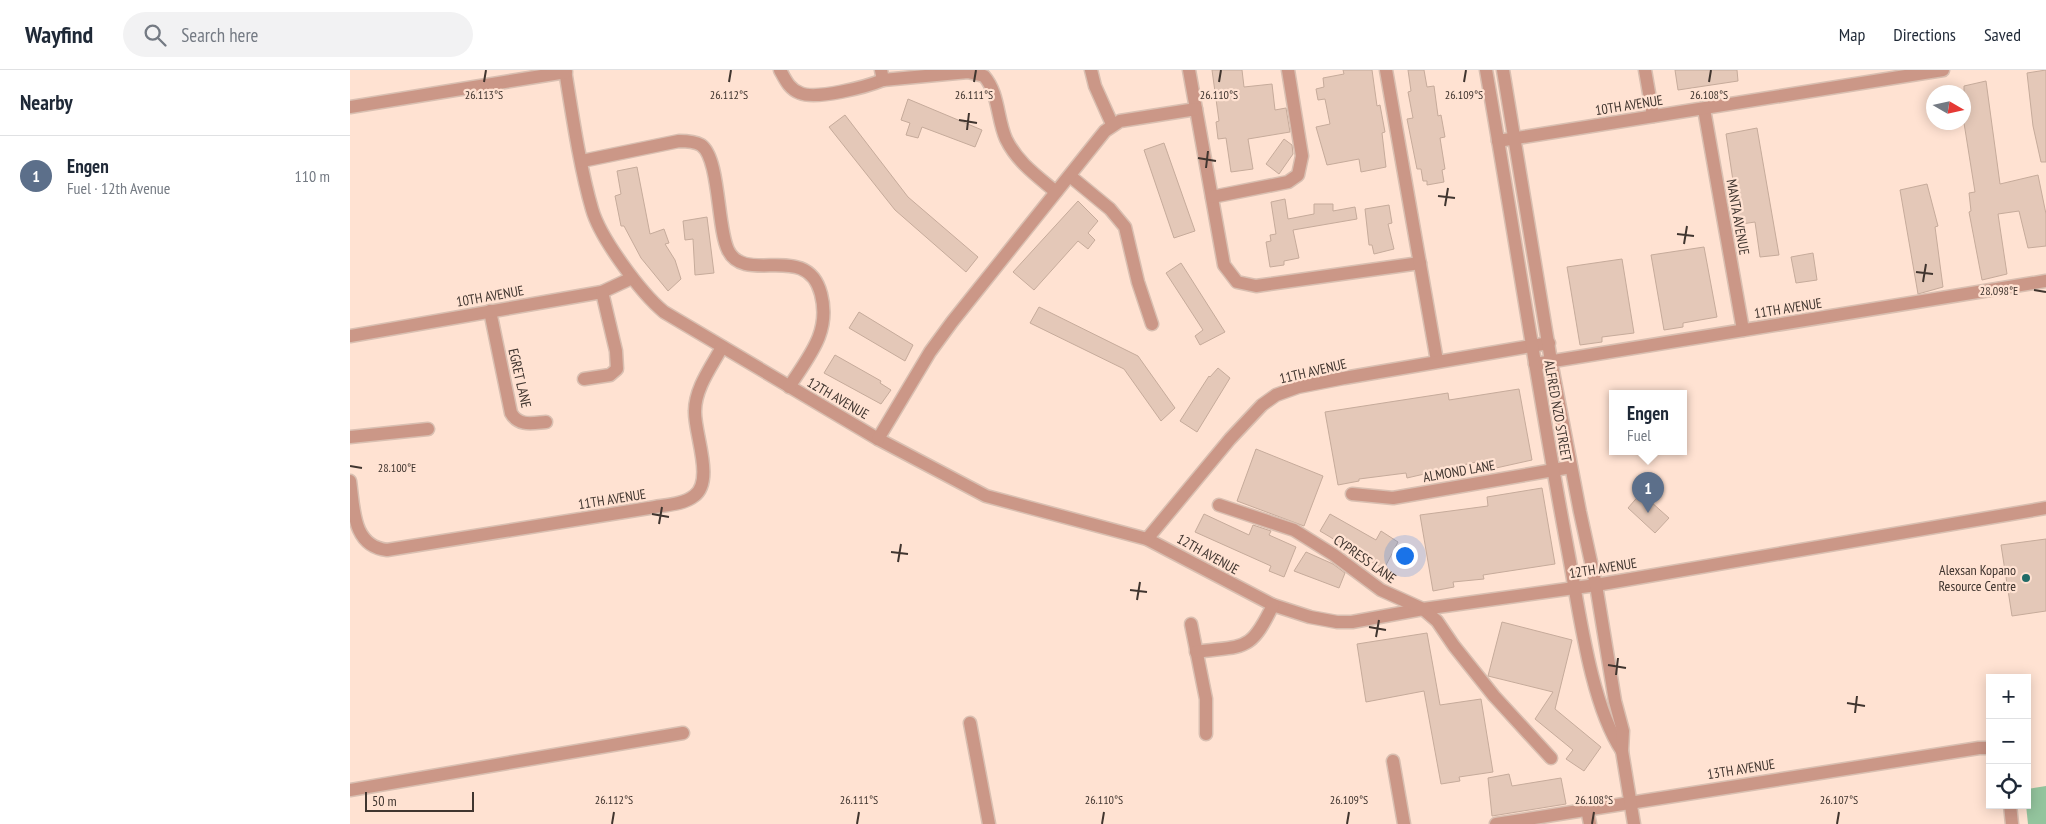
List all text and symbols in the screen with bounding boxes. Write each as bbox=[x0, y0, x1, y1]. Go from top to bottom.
search box bbox=[123, 12, 473, 57]
text: Wayfind bbox=[25, 19, 93, 50]
icon: search bbox=[141, 21, 169, 49]
text: Search here bbox=[181, 23, 258, 47]
text: Map bbox=[1839, 23, 1865, 46]
text: Directions bbox=[1893, 23, 1956, 46]
text: Saved bbox=[1984, 23, 2021, 46]
north arrow bbox=[1926, 85, 1971, 130]
text: 26.113°S bbox=[465, 87, 503, 102]
text: 26.112°S bbox=[710, 87, 748, 102]
text: 26.111°S bbox=[955, 87, 993, 102]
text: 26.110°S bbox=[1200, 87, 1238, 102]
text: 26.109°S bbox=[1445, 87, 1483, 102]
text: 26.108°S bbox=[1690, 87, 1728, 102]
text: Nearby bbox=[20, 89, 73, 116]
street label: 10TH AVENUE bbox=[1594, 91, 1664, 119]
text: Engen bbox=[67, 154, 109, 178]
text: 1 bbox=[32, 166, 40, 186]
text: 110 m bbox=[295, 166, 330, 186]
text: Fuel · 12th Avenue bbox=[67, 178, 170, 198]
street label: MANTA AVENUE bbox=[1722, 178, 1754, 256]
street label: 10TH AVENUE bbox=[455, 281, 525, 311]
text: 28.098°E bbox=[1980, 283, 2018, 298]
street label: 11TH AVENUE bbox=[1753, 294, 1823, 322]
street label: EGRET LANE bbox=[504, 347, 536, 409]
street label: 11TH AVENUE bbox=[1278, 355, 1348, 387]
street label: ALFRED NZO STREET bbox=[1540, 359, 1576, 464]
street label: 12TH AVENUE bbox=[804, 373, 872, 423]
popup bbox=[1609, 390, 1687, 455]
text: Engen bbox=[1627, 401, 1669, 425]
text: Fuel bbox=[1627, 425, 1651, 445]
street label: ALMOND LANE bbox=[1422, 456, 1496, 486]
text: 28.100°E bbox=[378, 460, 416, 475]
pin: 1 bbox=[1632, 472, 1664, 513]
street label: 11TH AVENUE bbox=[577, 485, 647, 513]
street label: 12TH AVENUE bbox=[1174, 530, 1242, 578]
street label: CYPRESS LANE bbox=[1330, 531, 1400, 587]
your location bbox=[1392, 543, 1418, 569]
street label: 12TH AVENUE bbox=[1568, 554, 1638, 582]
place label: Alexsan Kopano Resource Centre bbox=[1938, 561, 2016, 595]
marker: Alexsan Kopano Resource Centre bbox=[2020, 572, 2032, 584]
map controls bbox=[1986, 674, 2031, 809]
button: + bbox=[1986, 674, 2031, 719]
button: − bbox=[1986, 719, 2031, 764]
street label: 13TH AVENUE bbox=[1706, 755, 1776, 783]
button: locate bbox=[1986, 764, 2031, 809]
scale bar bbox=[365, 789, 474, 812]
text: 50 m bbox=[372, 792, 397, 810]
text: 26.112°S bbox=[595, 792, 633, 807]
text: 26.111°S bbox=[840, 792, 878, 807]
text: 26.110°S bbox=[1085, 792, 1123, 807]
text: 26.109°S bbox=[1330, 792, 1368, 807]
text: 26.108°S bbox=[1575, 792, 1613, 807]
text: 26.107°S bbox=[1820, 792, 1858, 807]

